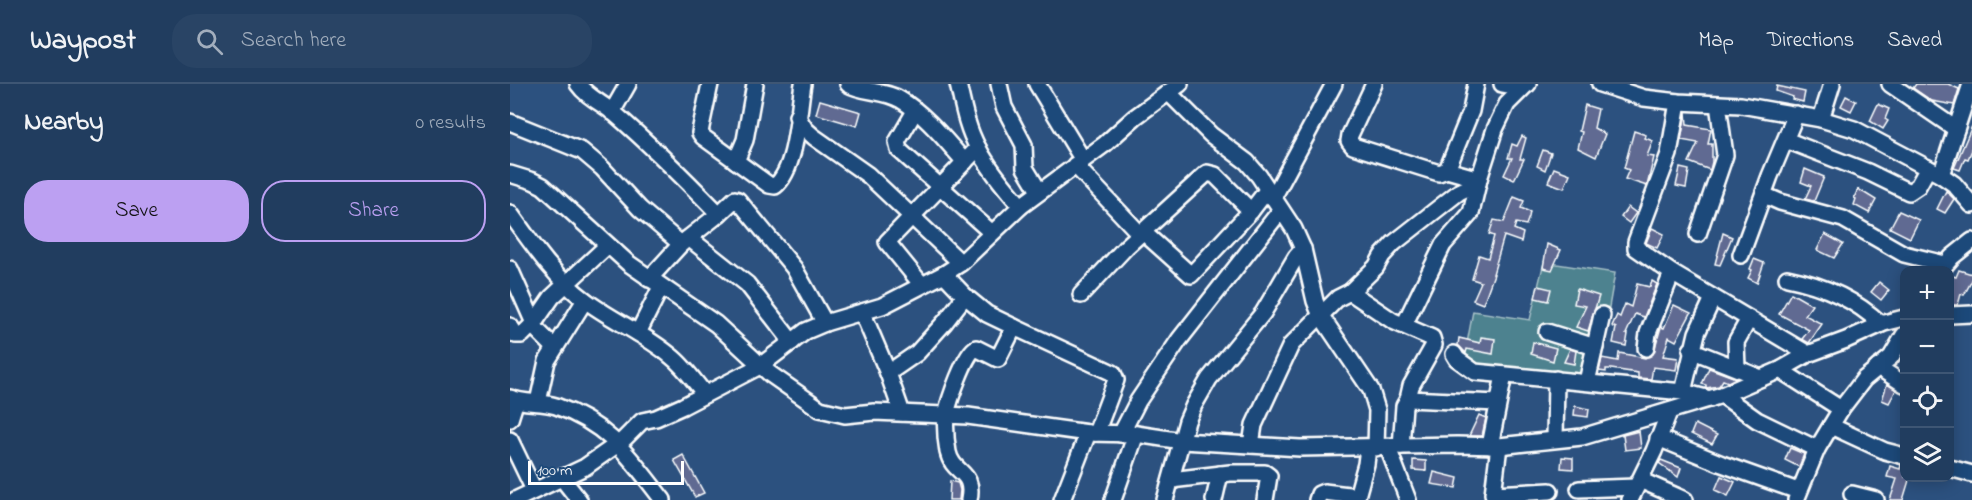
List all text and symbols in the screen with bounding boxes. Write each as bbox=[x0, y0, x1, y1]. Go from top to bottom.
search box bbox=[172, 14, 592, 68]
text: Waypost bbox=[30, 21, 136, 62]
icon: search bbox=[193, 25, 226, 58]
text: Search here bbox=[241, 25, 346, 57]
text: Map bbox=[1698, 26, 1734, 56]
text: Directions bbox=[1767, 26, 1854, 56]
text: Saved bbox=[1887, 26, 1942, 56]
text: Nearby bbox=[24, 104, 103, 142]
text: 0 results bbox=[415, 109, 486, 138]
button: Save bbox=[24, 180, 249, 242]
button: Share bbox=[261, 180, 486, 242]
map controls bbox=[1900, 266, 1954, 482]
button: + bbox=[1900, 266, 1954, 320]
button: − bbox=[1900, 320, 1954, 374]
button: locate bbox=[1900, 374, 1954, 428]
button: layers bbox=[1900, 428, 1954, 482]
scale bar bbox=[528, 458, 684, 486]
text: 100 m bbox=[537, 459, 572, 483]

